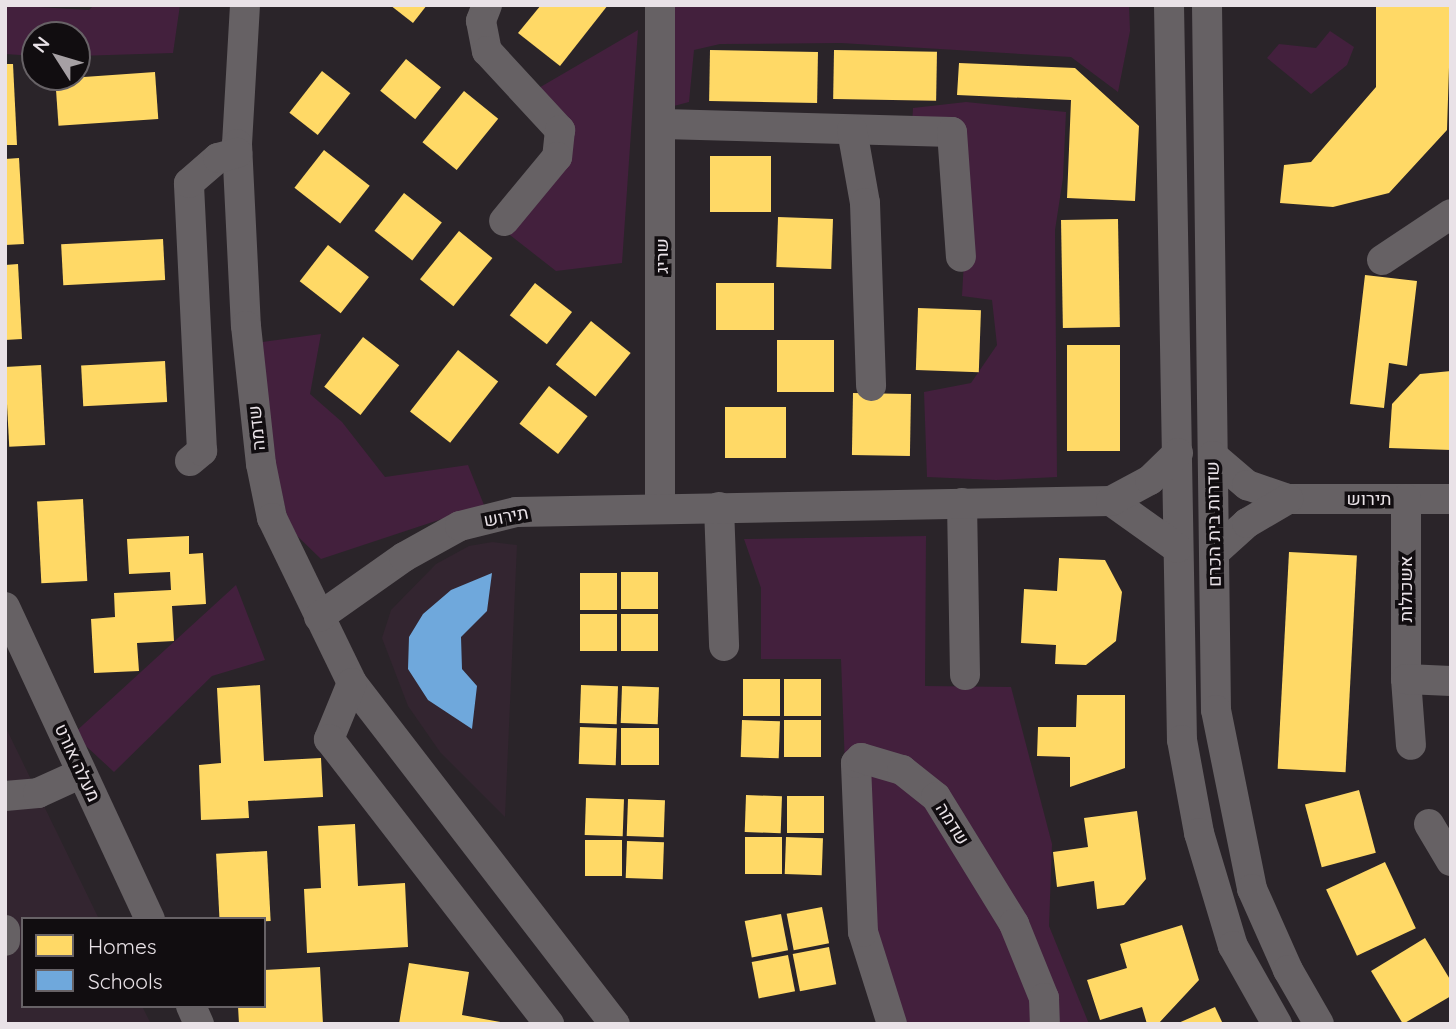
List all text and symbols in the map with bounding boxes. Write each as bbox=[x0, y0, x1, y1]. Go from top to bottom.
north arrow bbox=[21, 21, 91, 91]
text: N bbox=[27, 32, 55, 57]
street label: שריג bbox=[651, 238, 673, 274]
street label: שדמה bbox=[244, 404, 270, 452]
street label: שדרות בית הכרם bbox=[1202, 461, 1226, 587]
street label: תירוש bbox=[1346, 488, 1392, 510]
street label: תירוש bbox=[482, 502, 530, 532]
street label: אשכולות bbox=[1395, 556, 1417, 622]
street label: מעלה אורט bbox=[50, 721, 104, 805]
street label: שדמה bbox=[931, 799, 973, 849]
legend bbox=[21, 917, 266, 1008]
text: Homes bbox=[88, 933, 157, 959]
text: Schools bbox=[88, 968, 163, 994]

